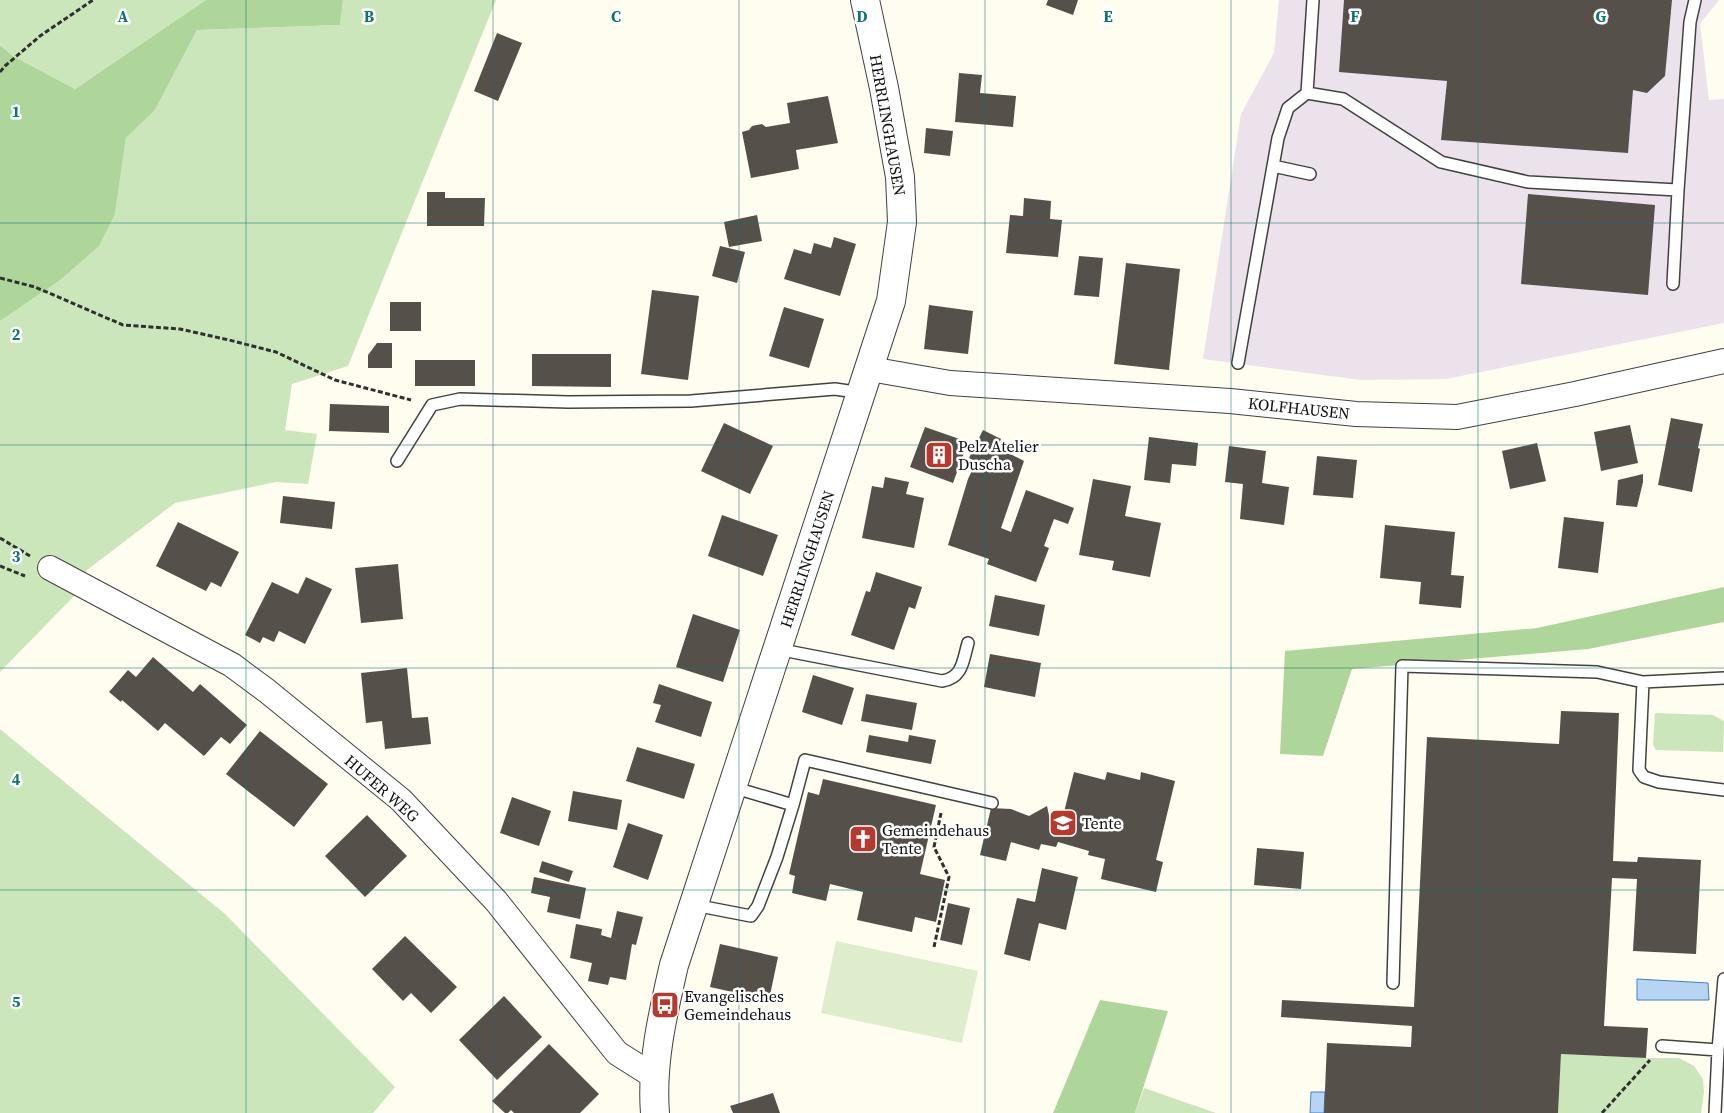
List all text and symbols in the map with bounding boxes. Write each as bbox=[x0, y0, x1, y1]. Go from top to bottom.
text: A bbox=[118, 5, 129, 27]
text: B bbox=[364, 5, 375, 27]
text: C bbox=[611, 5, 621, 27]
text: D bbox=[856, 5, 868, 27]
text: E bbox=[1103, 5, 1113, 27]
text: F bbox=[1350, 5, 1360, 27]
text: G bbox=[1596, 5, 1607, 27]
street label: HERRLINGHAUSEN bbox=[865, 53, 911, 198]
text: 1 bbox=[12, 100, 20, 122]
text: 2 bbox=[12, 323, 21, 345]
street label: KOLFHAUSEN bbox=[1247, 392, 1351, 424]
place label: Pelz Atelier Duscha bbox=[958, 435, 1039, 475]
building icon: Pelz Atelier Duscha bbox=[924, 440, 954, 470]
street label: HERRLINGHAUSEN bbox=[774, 487, 840, 631]
text: 3 bbox=[12, 545, 21, 567]
street label: HUFER WEG bbox=[340, 749, 424, 827]
text: 4 bbox=[12, 768, 21, 790]
school or university icon: Tente bbox=[1048, 808, 1078, 838]
place label: Tente bbox=[1082, 812, 1122, 834]
place label: Gemeindehaus Tente bbox=[882, 819, 989, 859]
church icon: Gemeindehaus Tente bbox=[848, 824, 878, 854]
place label: Evangelisches Gemeindehaus bbox=[684, 985, 791, 1025]
text: 5 bbox=[12, 990, 21, 1012]
bus stop icon: Evangelisches Gemeindehaus bbox=[650, 990, 680, 1020]

